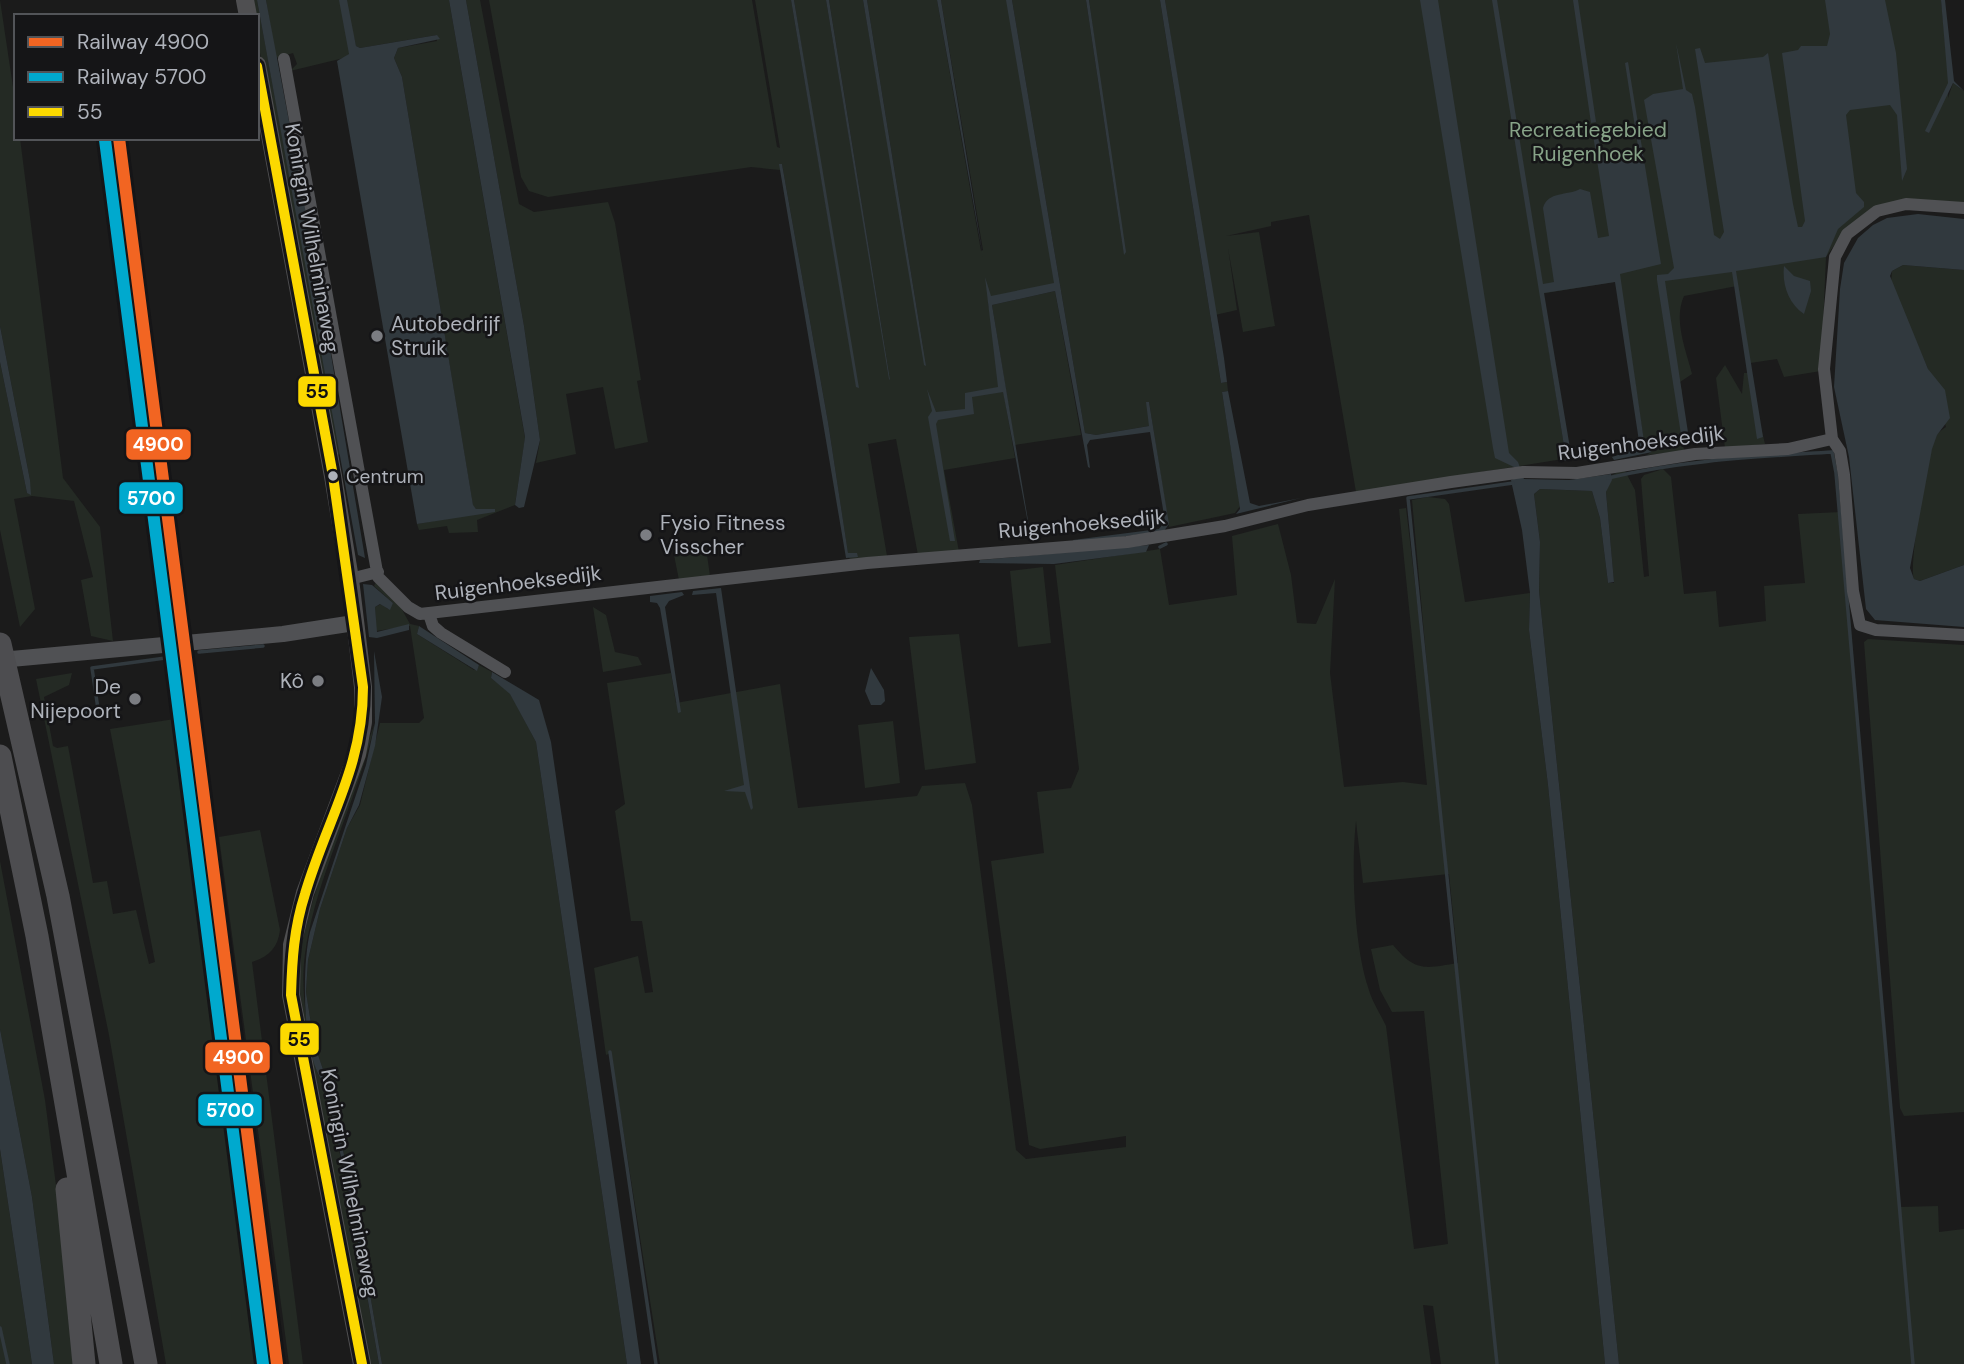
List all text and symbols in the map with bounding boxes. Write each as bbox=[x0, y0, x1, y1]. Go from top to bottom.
legend bbox=[14, 14, 259, 140]
text: Railway 4900 bbox=[77, 28, 209, 56]
text: Railway 5700 bbox=[77, 63, 206, 91]
text: 55 bbox=[77, 98, 103, 126]
park label: Recreatiegebied Ruigenhoek bbox=[1509, 116, 1667, 168]
street label: Koningin Wilhelminaweg bbox=[278, 121, 346, 355]
place label: Autobedrijf Struik bbox=[391, 310, 500, 362]
marker: Autobedrijf Struik bbox=[369, 328, 385, 344]
line badge: 55 bbox=[297, 375, 337, 408]
text: 55 bbox=[305, 379, 329, 404]
street label: Ruigenhoeksedijk bbox=[1556, 419, 1726, 467]
line badge: 4900 bbox=[125, 428, 192, 461]
text: 4900 bbox=[132, 432, 184, 457]
place label: Centrum bbox=[346, 464, 424, 489]
marker: Centrum bbox=[326, 469, 340, 483]
line badge: 5700 bbox=[118, 481, 184, 515]
text: 5700 bbox=[127, 486, 175, 511]
street label: Ruigenhoeksedijk bbox=[997, 503, 1167, 545]
place label: Fysio Fitness Visscher bbox=[660, 509, 786, 561]
marker: Fysio Fitness Visscher bbox=[638, 527, 654, 543]
street label: Ruigenhoeksedijk bbox=[433, 559, 603, 607]
place label: Kô bbox=[280, 667, 304, 695]
place label: De Nijepoort bbox=[30, 673, 121, 725]
marker: Kô bbox=[310, 673, 326, 689]
marker: De Nijepoort bbox=[127, 691, 143, 707]
line badge: 55 bbox=[279, 1022, 320, 1056]
text: 55 bbox=[287, 1027, 311, 1052]
line badge: 4900 bbox=[204, 1041, 271, 1074]
text: 4900 bbox=[212, 1045, 264, 1070]
street label: Koningin Wilhelminaweg bbox=[314, 1066, 386, 1300]
line badge: 5700 bbox=[197, 1093, 263, 1127]
text: 5700 bbox=[206, 1098, 254, 1123]

